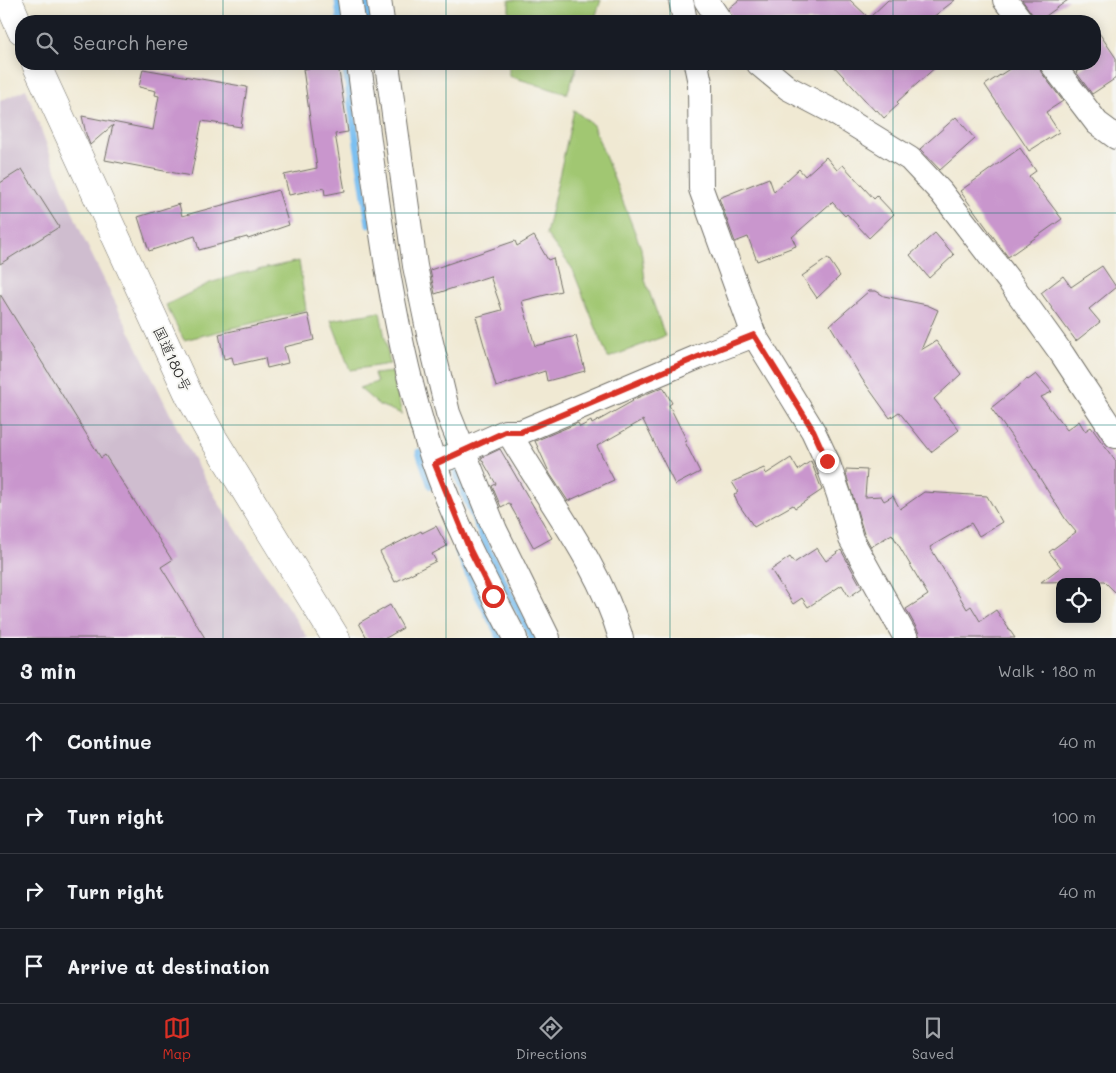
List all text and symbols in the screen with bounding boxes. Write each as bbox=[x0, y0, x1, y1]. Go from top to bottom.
search box bbox=[15, 15, 1101, 70]
icon: search bbox=[33, 29, 61, 57]
text: Search here bbox=[73, 30, 189, 55]
street label: 国道180号 bbox=[149, 323, 197, 395]
route end bbox=[816, 450, 839, 473]
map controls bbox=[1056, 578, 1101, 623]
button: locate bbox=[1056, 578, 1101, 623]
route start bbox=[482, 585, 505, 608]
text: 3 min bbox=[20, 657, 76, 684]
text: Walk · 180 m bbox=[998, 660, 1096, 681]
icon: ahead bbox=[20, 727, 48, 755]
text: Continue bbox=[67, 729, 152, 754]
text: 40 m bbox=[1059, 731, 1096, 752]
icon: right bbox=[20, 802, 48, 830]
text: Turn right bbox=[67, 804, 164, 829]
text: 100 m bbox=[1051, 806, 1096, 827]
icon: right bbox=[20, 877, 48, 905]
text: Turn right bbox=[67, 879, 164, 904]
text: 40 m bbox=[1059, 881, 1096, 902]
icon: arrive bbox=[20, 952, 48, 980]
text: Arrive at destination bbox=[67, 954, 270, 979]
tab: Map bbox=[162, 1014, 191, 1063]
tab: Directions bbox=[516, 1014, 587, 1063]
tab: Saved bbox=[912, 1014, 954, 1063]

